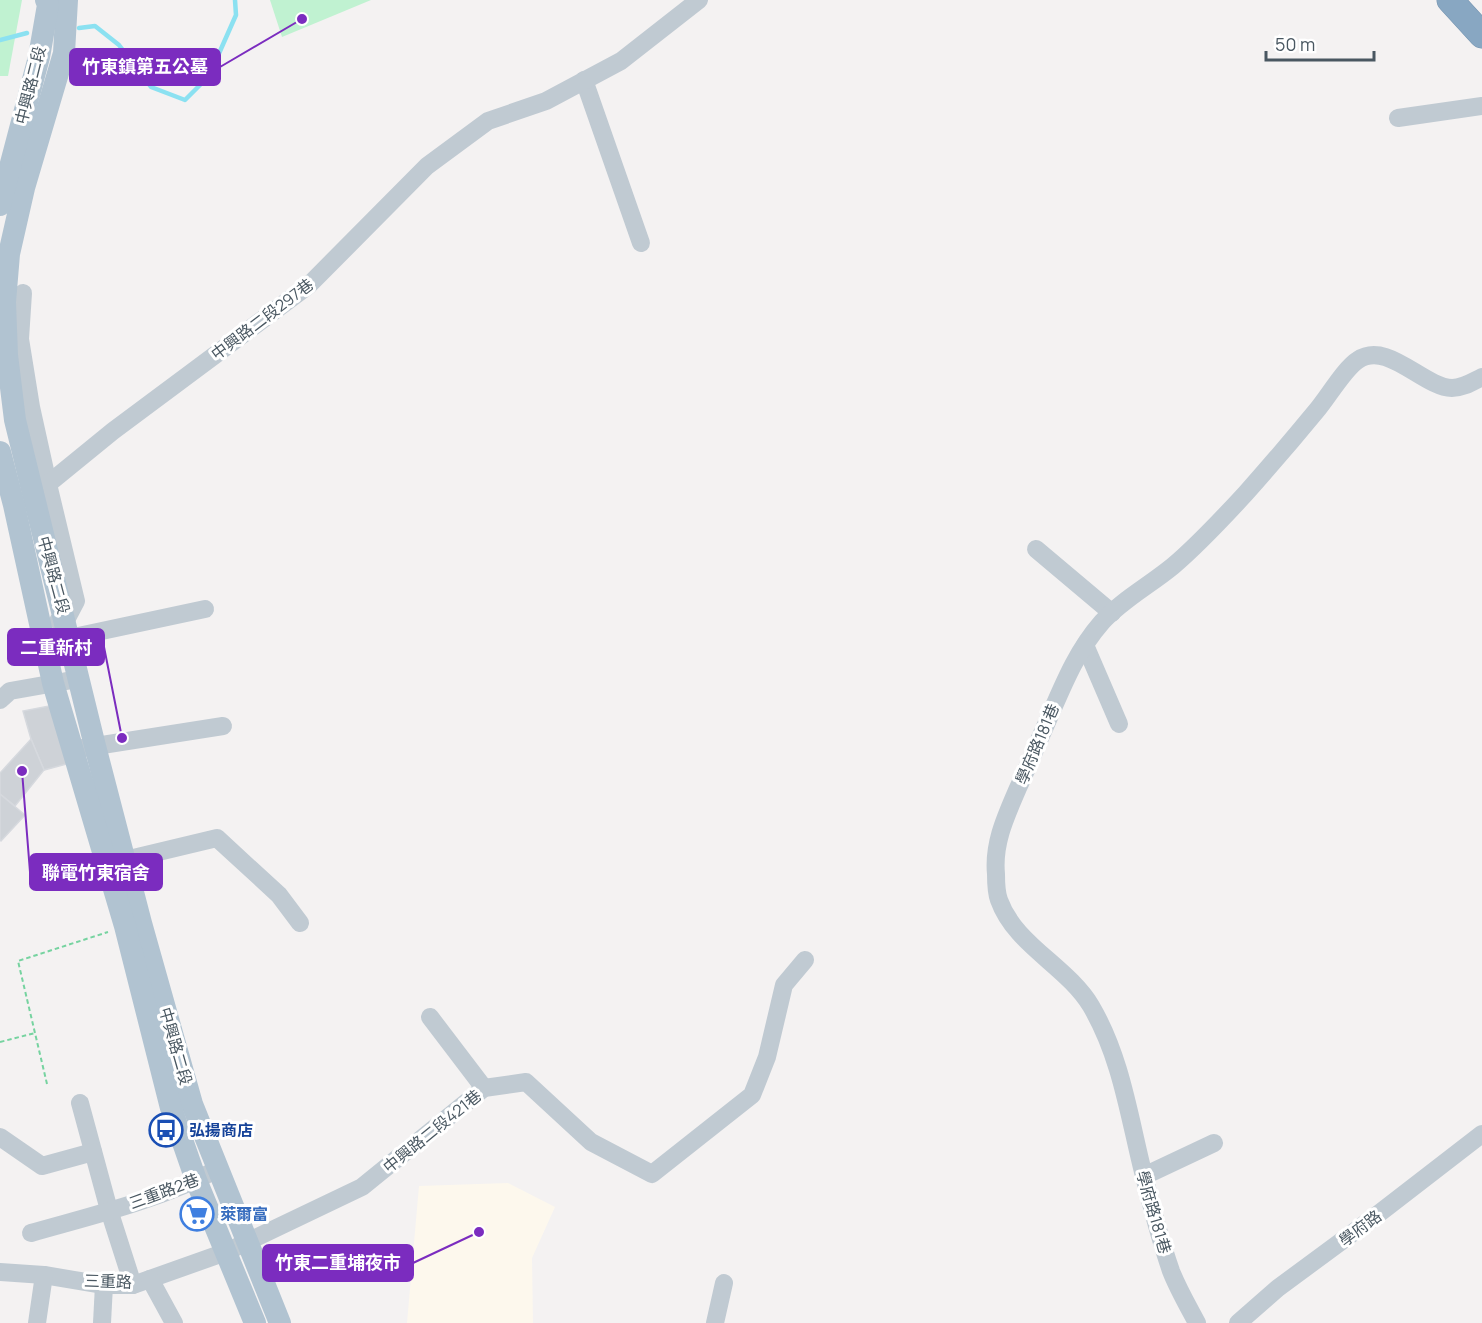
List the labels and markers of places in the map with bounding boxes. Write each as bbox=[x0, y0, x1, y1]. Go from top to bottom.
callout: 竹東鎮第五公墓 bbox=[70, 49, 220, 85]
callout: 二重新村 bbox=[8, 629, 104, 665]
callout: 聯電竹東宿舍 bbox=[30, 854, 162, 890]
bus stop icon: 弘揚商店 bbox=[148, 1112, 184, 1148]
place label: 弘揚商店 bbox=[189, 1119, 253, 1141]
supermarket icon: 萊爾富 bbox=[179, 1196, 215, 1232]
place label: 萊爾富 bbox=[220, 1203, 268, 1225]
callout: 竹東二重埔夜市 bbox=[263, 1245, 413, 1281]

